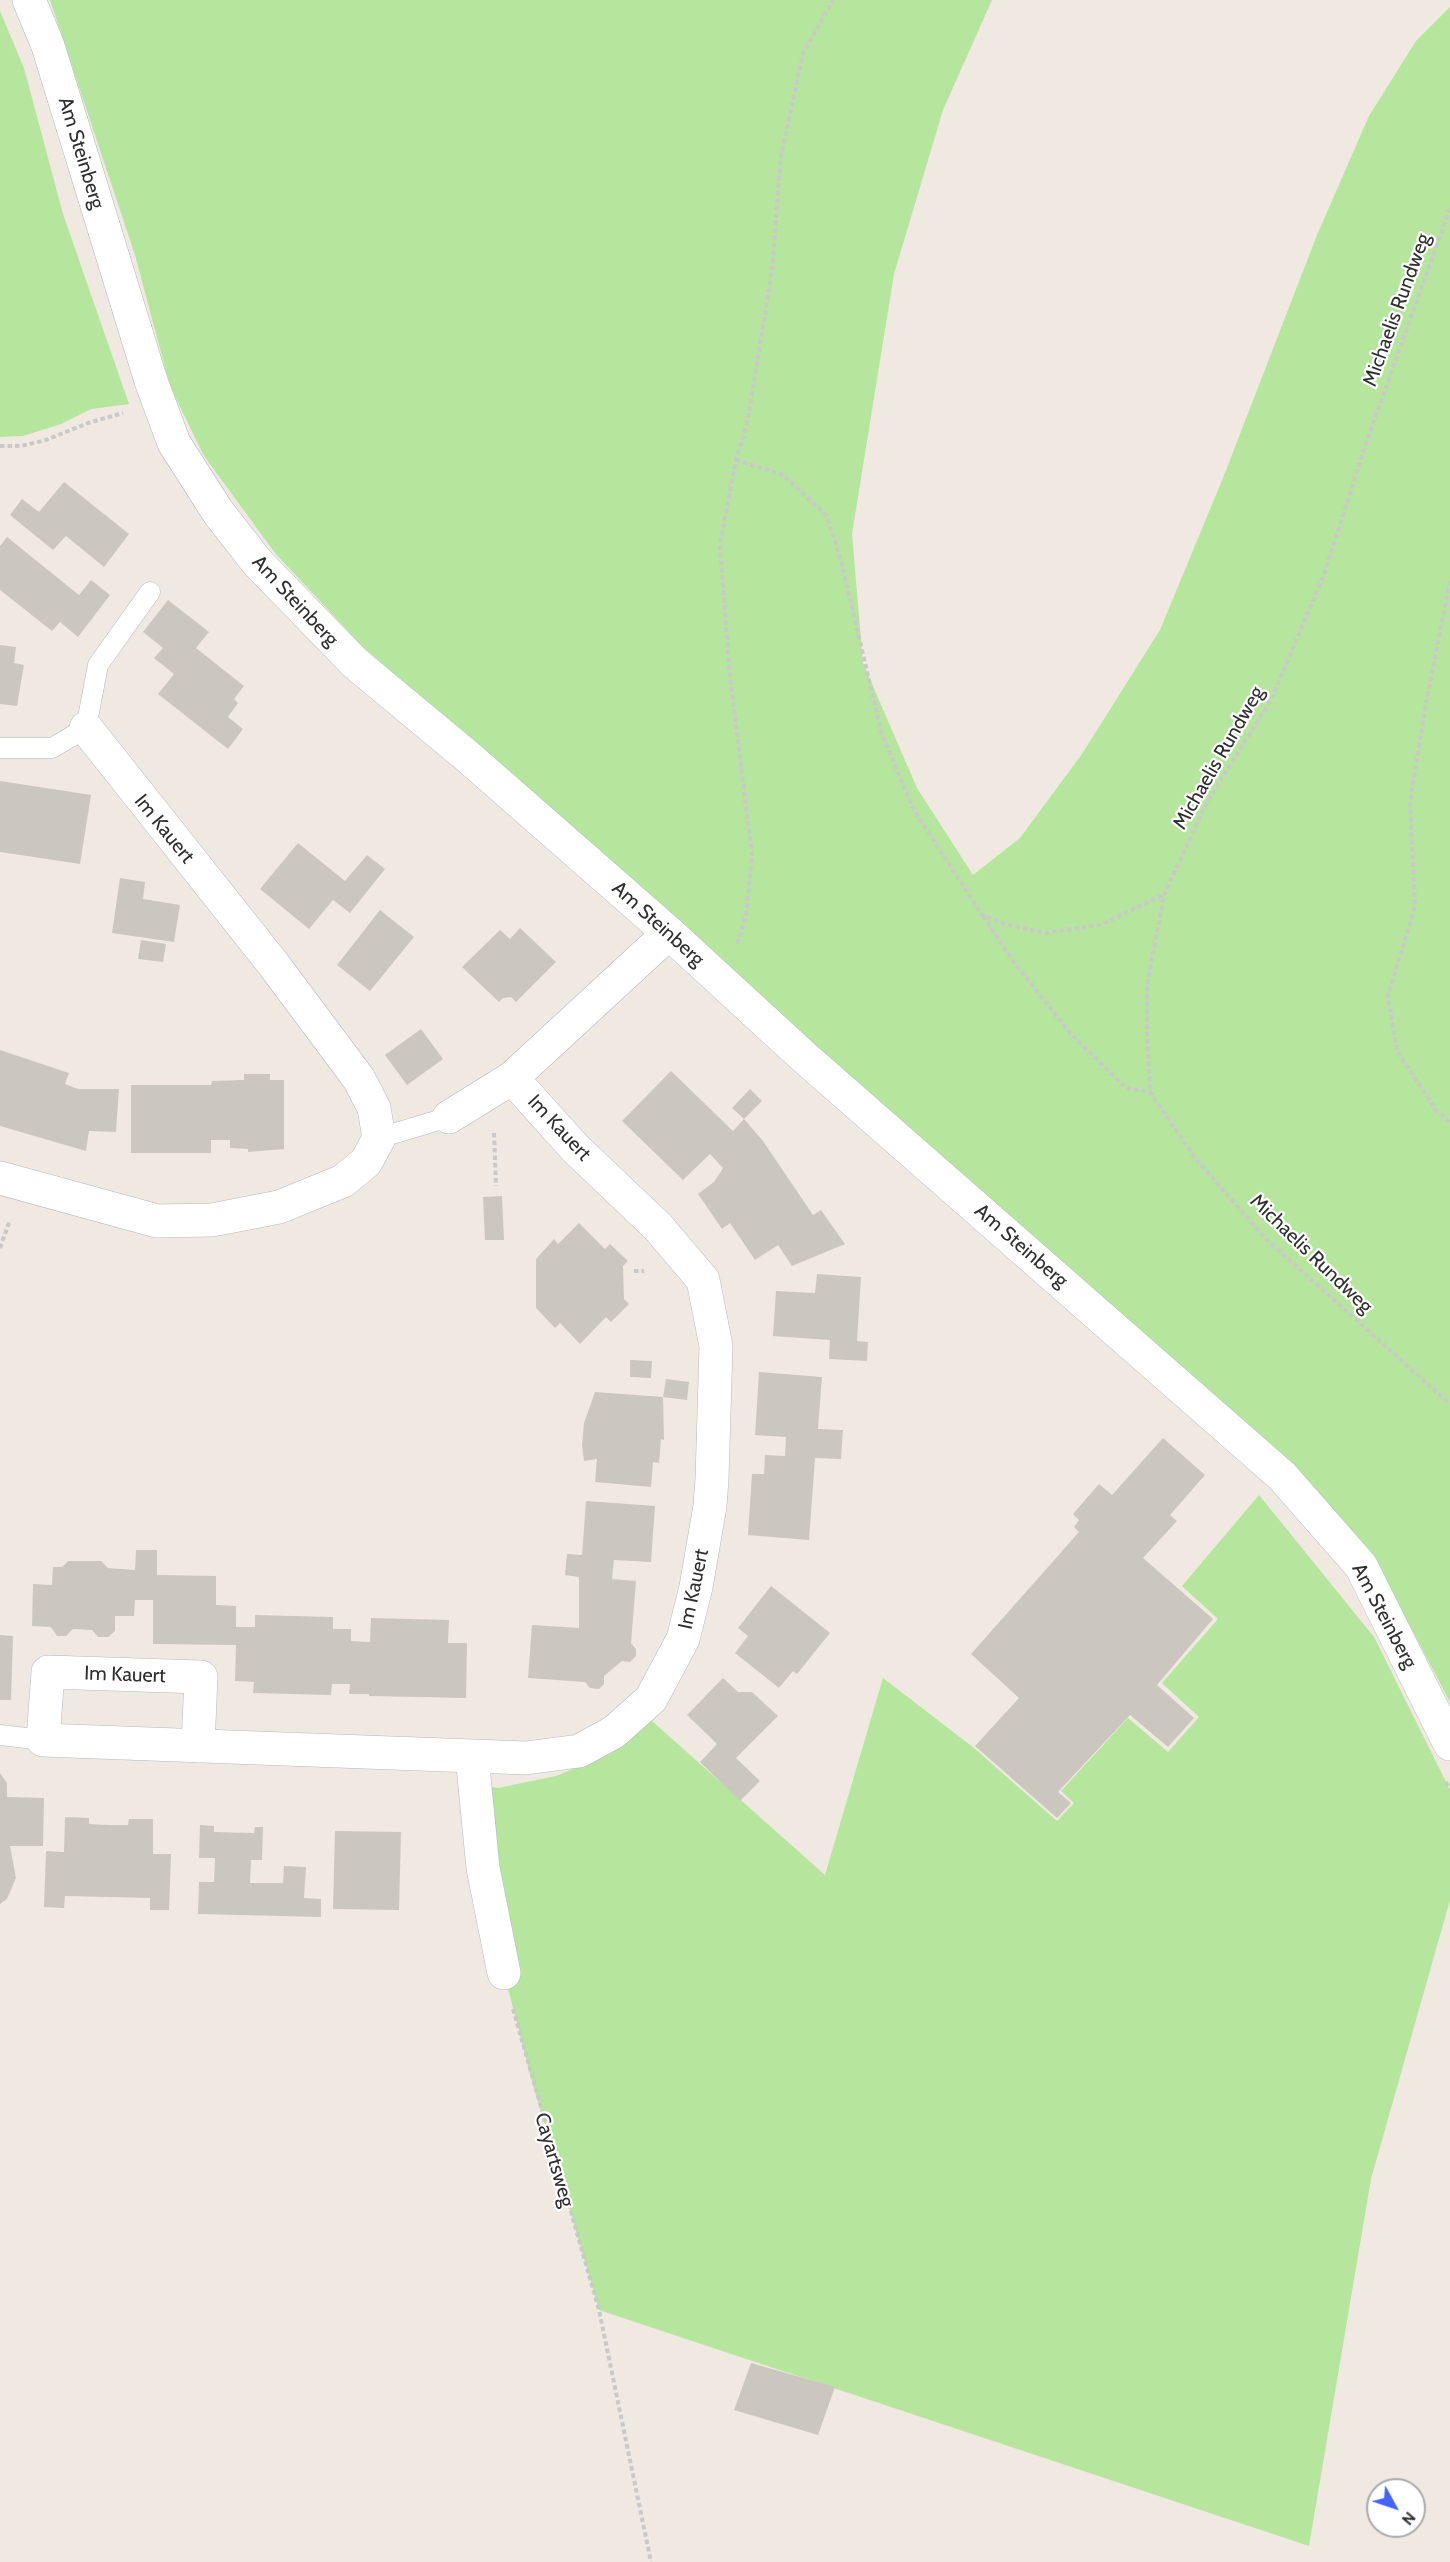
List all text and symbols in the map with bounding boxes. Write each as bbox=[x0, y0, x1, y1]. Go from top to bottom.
street label: Am Steinberg bbox=[53, 94, 109, 212]
street label: Michaelis Rundweg bbox=[1358, 230, 1436, 390]
street label: Am Steinberg bbox=[247, 551, 343, 651]
street label: Michaelis Rundweg bbox=[1168, 682, 1270, 834]
street label: Im Kauert bbox=[129, 790, 199, 868]
street label: Am Steinberg bbox=[607, 876, 709, 972]
street label: Im Kauert bbox=[522, 1090, 596, 1166]
street label: Michaelis Rundweg bbox=[1245, 1189, 1377, 1319]
street label: Am Steinberg bbox=[970, 1199, 1072, 1293]
street label: Im Kauert bbox=[674, 1547, 714, 1631]
street label: Am Steinberg bbox=[1346, 1559, 1422, 1673]
street label: Im Kauert bbox=[84, 1662, 166, 1688]
street label: Cayartsweg bbox=[529, 2110, 579, 2210]
north arrow bbox=[1366, 2478, 1426, 2538]
text: N bbox=[1398, 2508, 1420, 2529]

